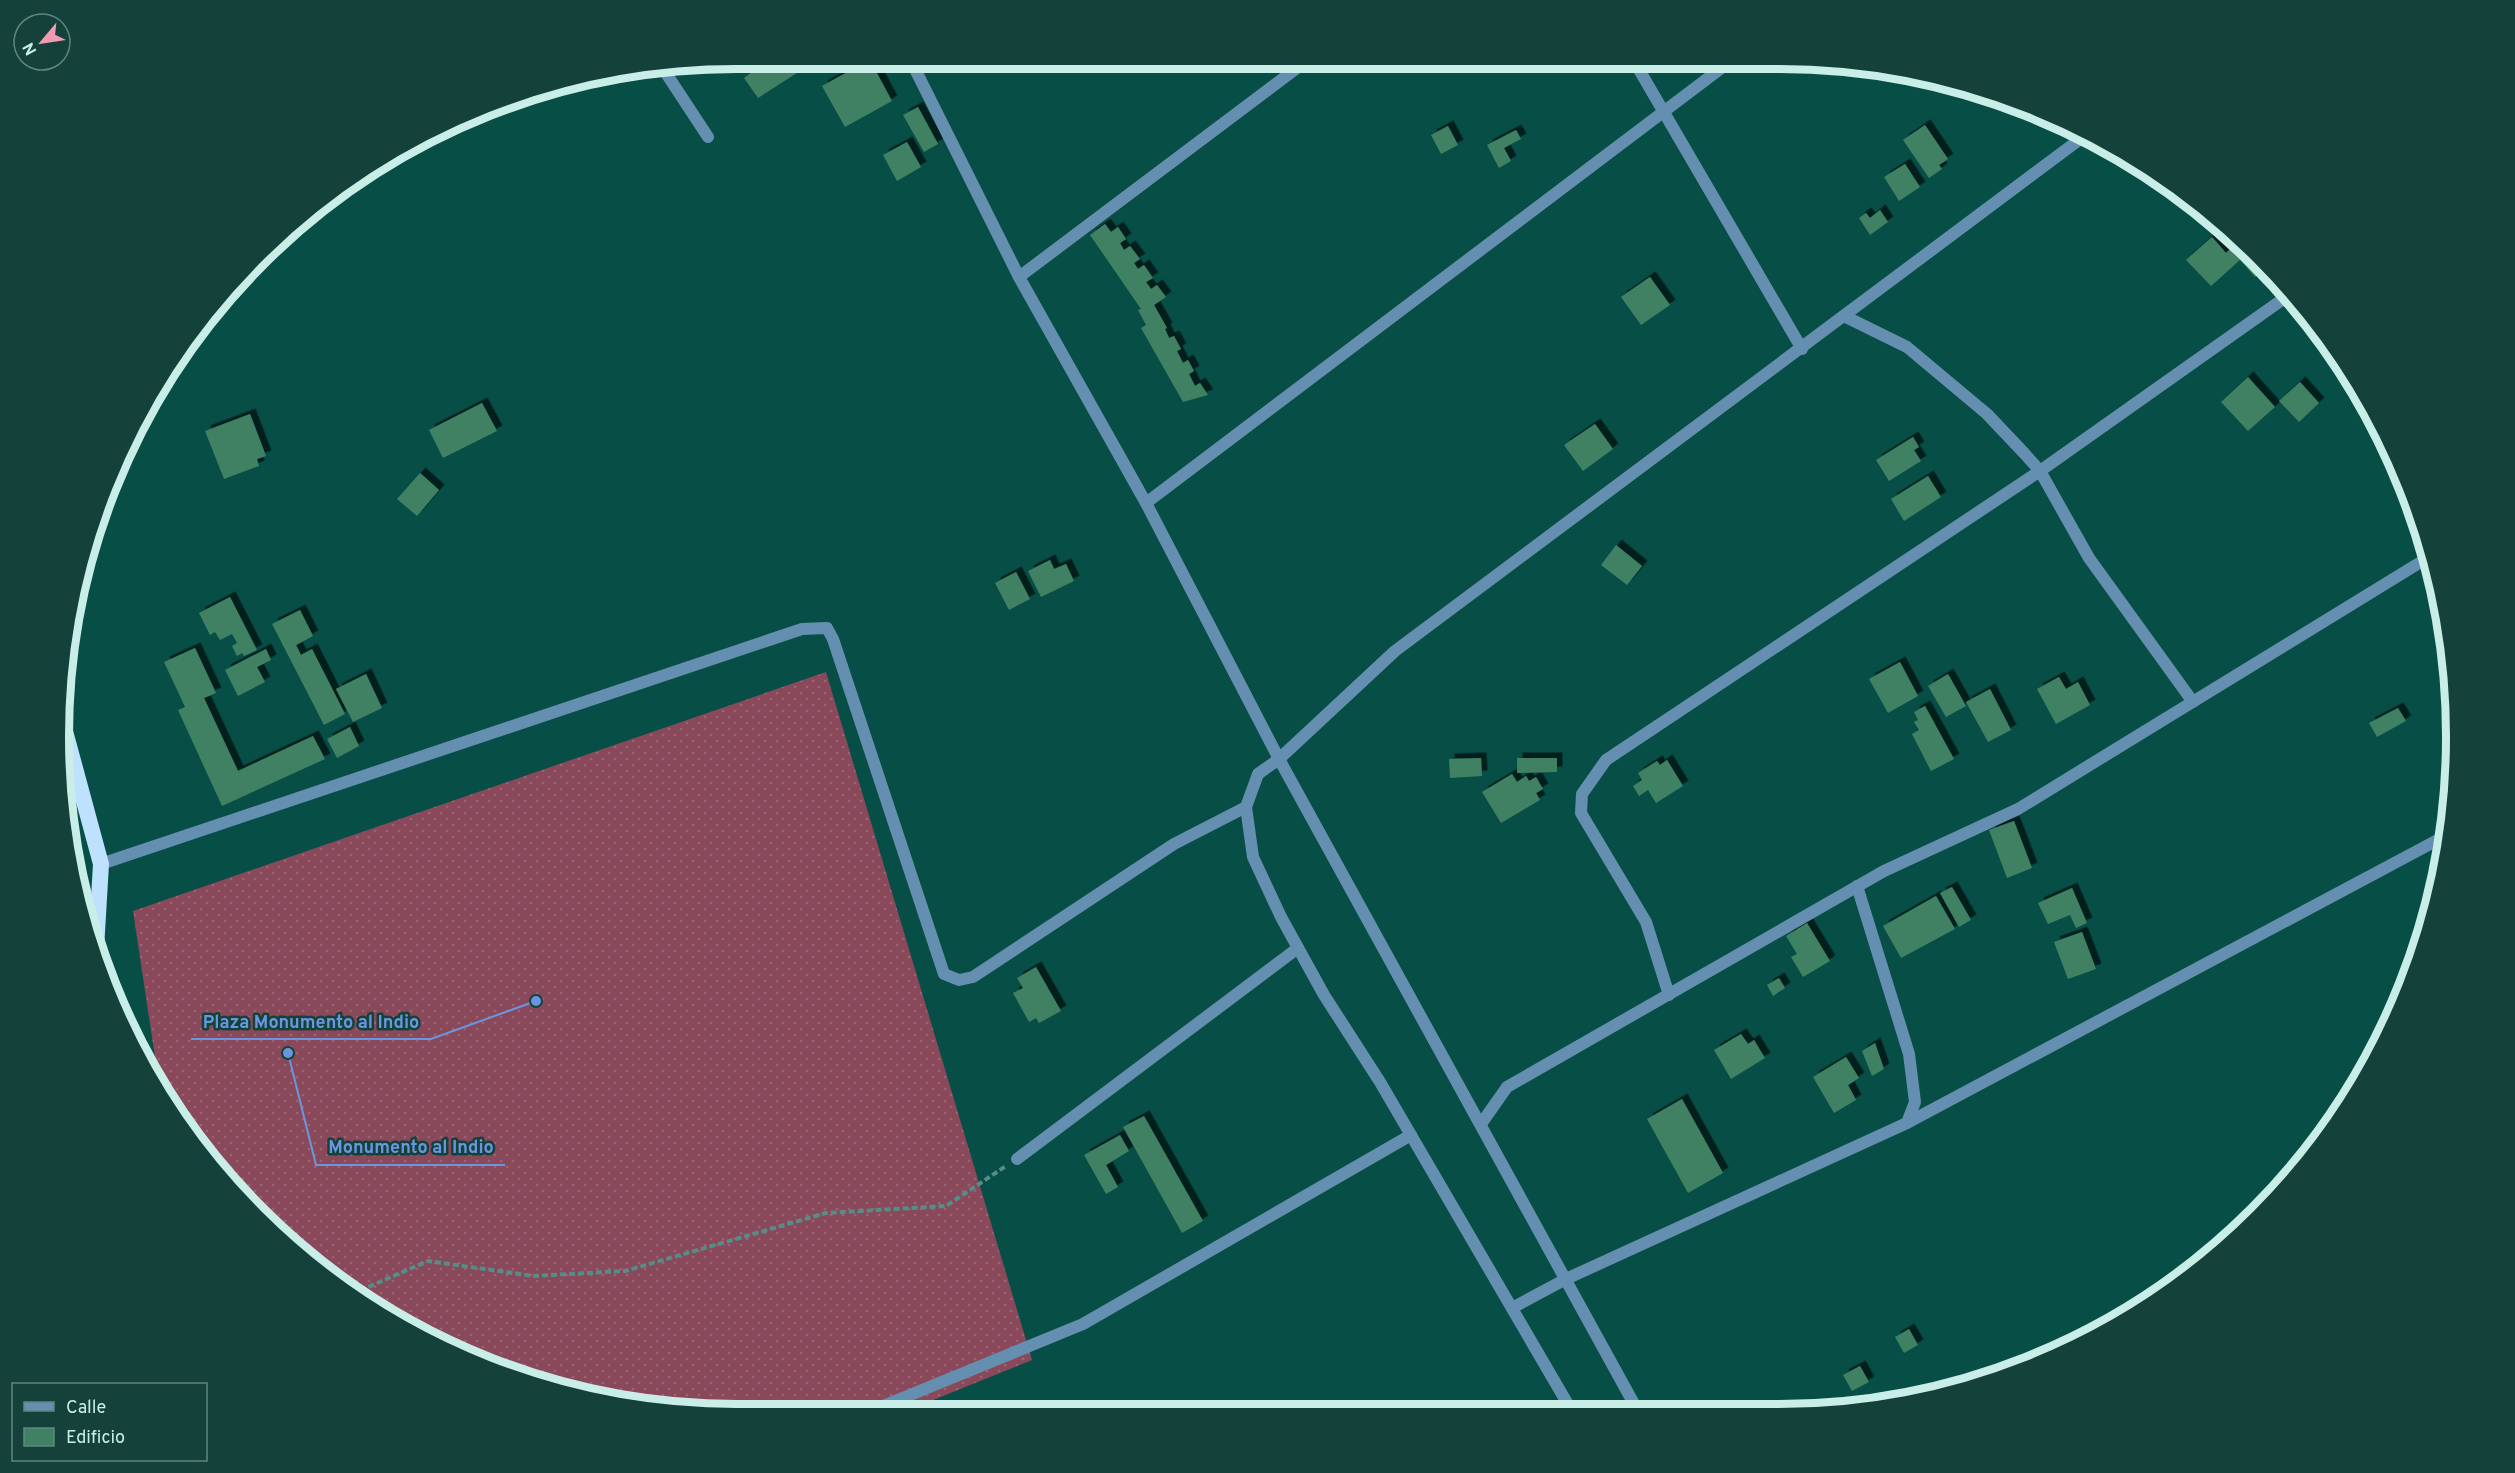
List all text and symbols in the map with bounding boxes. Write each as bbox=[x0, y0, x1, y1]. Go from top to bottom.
north arrow bbox=[12, 12, 72, 72]
text: N bbox=[19, 38, 42, 58]
callout: Plaza Monumento al Indio bbox=[191, 1003, 431, 1039]
text: Plaza Monumento al Indio bbox=[203, 1012, 419, 1035]
callout: Monumento al Indio bbox=[316, 1129, 505, 1165]
text: Monumento al Indio bbox=[328, 1137, 494, 1160]
legend bbox=[12, 1383, 207, 1461]
text: Calle bbox=[66, 1397, 106, 1420]
text: Edificio bbox=[66, 1427, 125, 1450]

